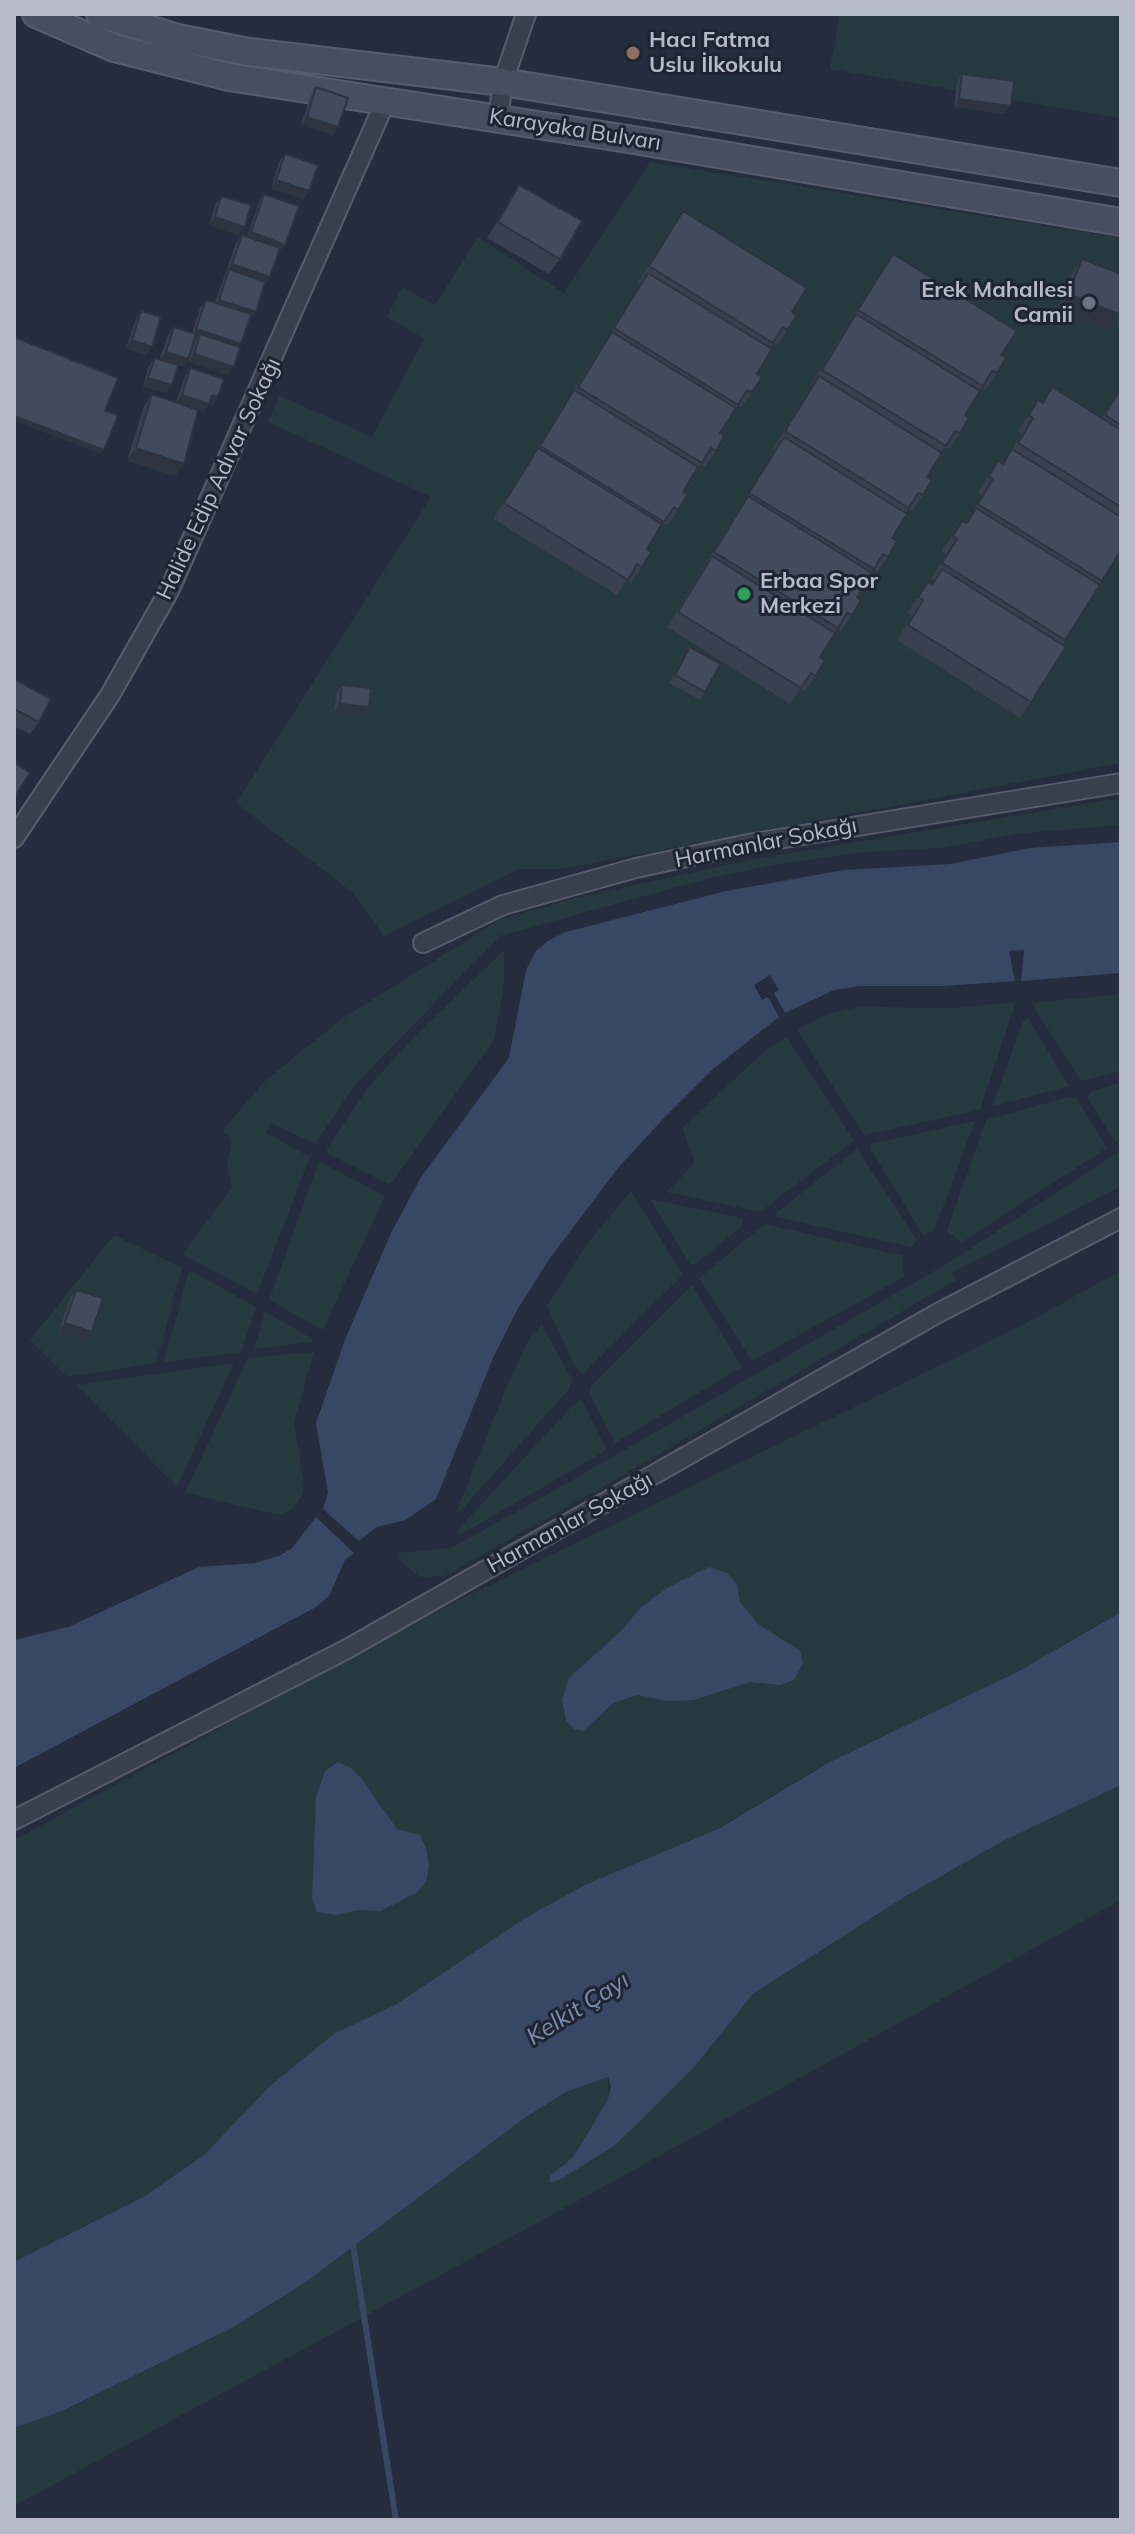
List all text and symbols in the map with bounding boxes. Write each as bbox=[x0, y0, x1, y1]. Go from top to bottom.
place label: Hacı Fatma Uslu İlkokulu bbox=[649, 27, 782, 78]
marker: Hacı Fatma Uslu İlkokulu bbox=[624, 44, 642, 62]
street label: Karayaka Bulvarı bbox=[487, 103, 663, 157]
place label: Erek Mahallesi Camii bbox=[921, 277, 1073, 328]
marker: Erek Mahallesi Camii bbox=[1080, 294, 1098, 312]
street label: Halide Edip Adıvar Sokağı bbox=[151, 354, 287, 604]
place label: Erbaa Spor Merkezi bbox=[760, 568, 878, 620]
marker: Erbaa Spor Merkezi bbox=[735, 585, 753, 603]
street label: Harmanlar Sokağı bbox=[673, 812, 859, 874]
street label: Harmanlar Sokağı bbox=[483, 1467, 657, 1579]
water label: Kelkit Çayı bbox=[522, 1966, 634, 2052]

